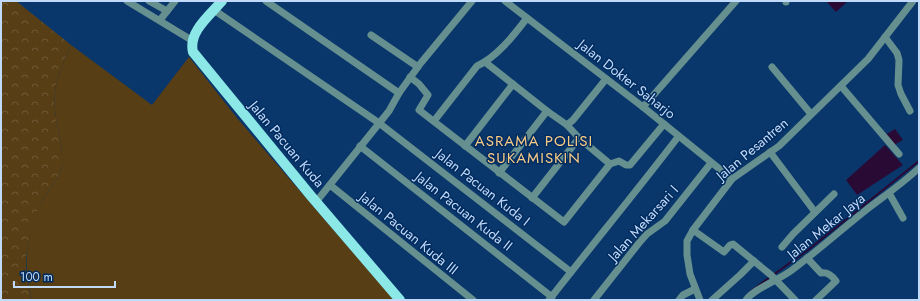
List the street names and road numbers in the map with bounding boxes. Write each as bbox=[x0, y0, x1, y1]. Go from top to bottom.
street label: Jalan Dokter Saharjo bbox=[572, 33, 680, 124]
street label: Jalan Pacuan Kuda bbox=[244, 95, 329, 192]
street label: Jalan Pesantren bbox=[710, 113, 792, 186]
street label: Jalan Pacuan Kuda I bbox=[430, 142, 535, 230]
street label: Jalan Pacuan Kuda II bbox=[410, 165, 517, 255]
street label: Jalan Mekarsari I bbox=[602, 181, 683, 267]
street label: Jalan Pacuan Kuda III bbox=[354, 186, 463, 279]
street label: Jalan Mekar Jaya bbox=[781, 188, 869, 265]

